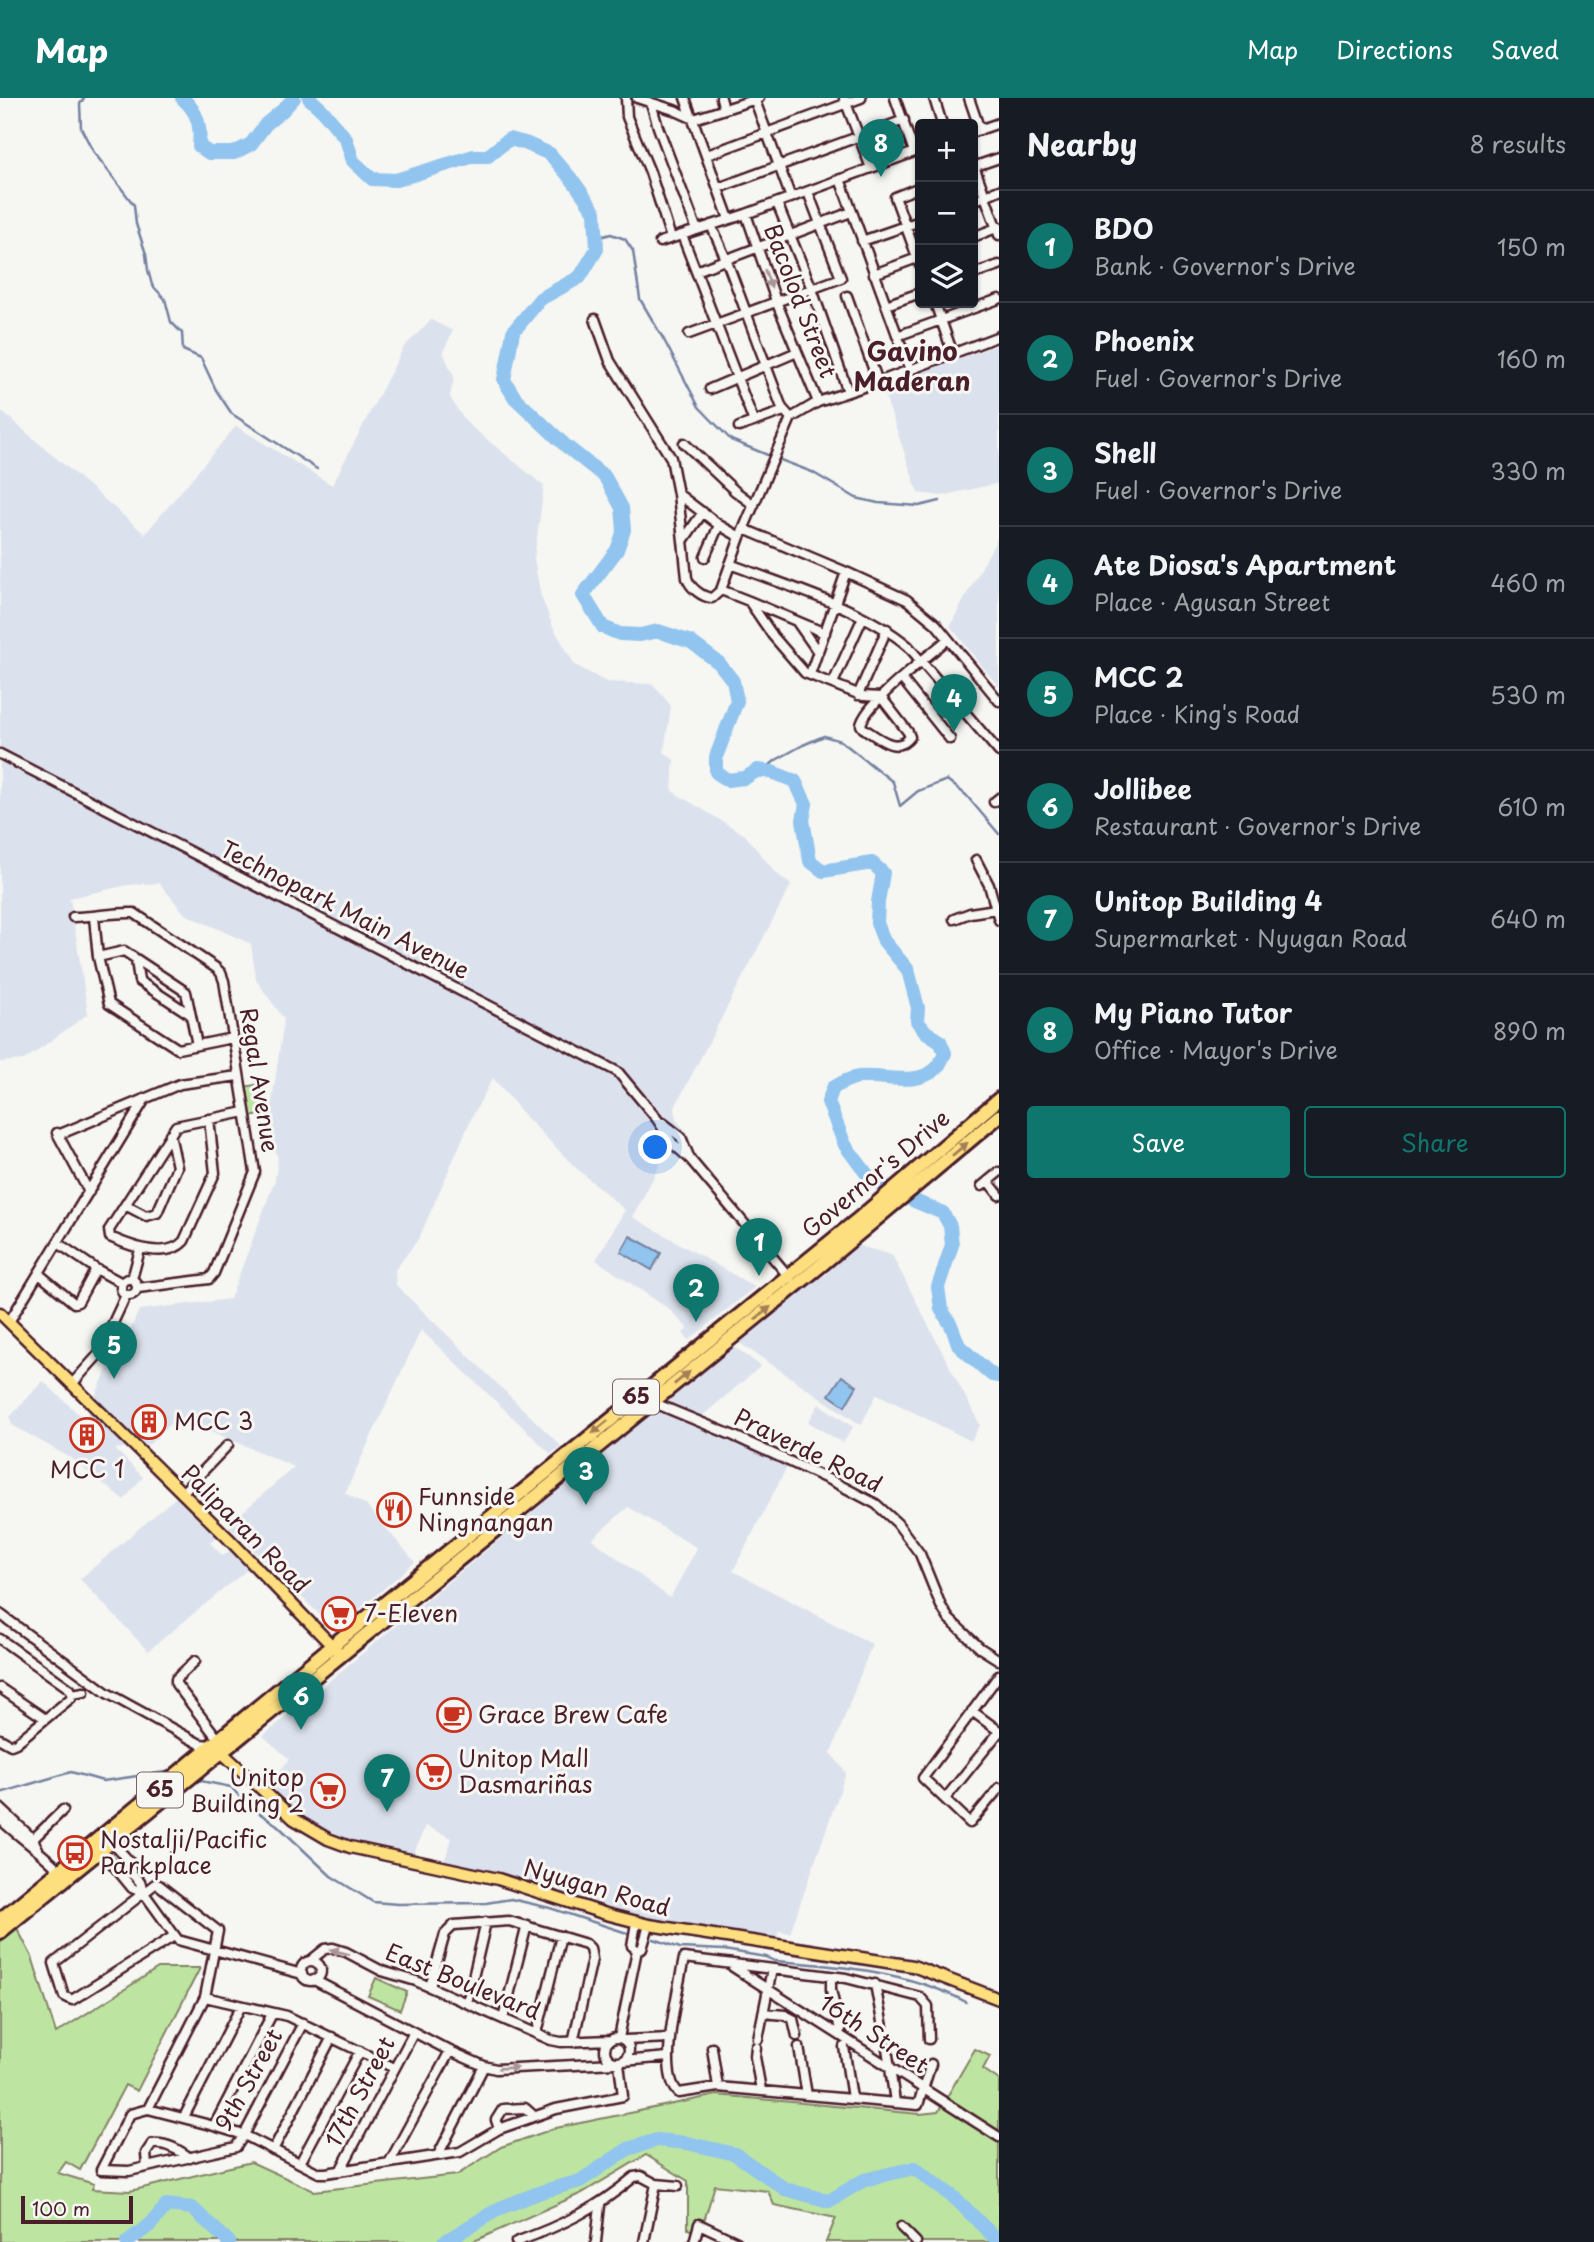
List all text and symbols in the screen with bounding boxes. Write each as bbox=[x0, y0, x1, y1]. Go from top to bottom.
text: Map bbox=[35, 24, 108, 74]
text: Map bbox=[1247, 31, 1298, 67]
text: Directions bbox=[1336, 31, 1453, 67]
text: Saved bbox=[1491, 31, 1559, 67]
pin: 8 bbox=[858, 119, 904, 177]
map controls bbox=[915, 119, 978, 308]
button: + bbox=[915, 119, 978, 182]
text: Nearby bbox=[1027, 121, 1137, 166]
text: 8 results bbox=[1470, 126, 1566, 161]
button: − bbox=[915, 182, 978, 245]
text: BDO bbox=[1094, 209, 1154, 248]
street label: Bacolod Street bbox=[756, 218, 847, 383]
text: 1 bbox=[1045, 229, 1056, 264]
text: 150 m bbox=[1497, 229, 1566, 264]
button: layers bbox=[915, 245, 978, 308]
text: Bank · Governor's Drive bbox=[1094, 248, 1356, 283]
one-way arrow bbox=[763, 269, 774, 290]
text: Phoenix bbox=[1094, 321, 1194, 360]
district label: Gavino Maderan bbox=[853, 331, 971, 400]
text: 2 bbox=[1042, 341, 1058, 376]
text: 160 m bbox=[1497, 341, 1566, 376]
text: Fuel · Governor's Drive bbox=[1094, 360, 1342, 395]
text: Shell bbox=[1094, 433, 1157, 472]
text: 3 bbox=[1042, 453, 1058, 488]
text: 330 m bbox=[1490, 453, 1566, 488]
text: Fuel · Governor's Drive bbox=[1094, 472, 1342, 507]
text: Ate Diosa's Apartment bbox=[1094, 545, 1396, 584]
text: 4 bbox=[1042, 565, 1058, 600]
text: 460 m bbox=[1491, 565, 1566, 600]
text: Place · Agusan Street bbox=[1094, 584, 1330, 619]
text: MCC 2 bbox=[1094, 657, 1183, 696]
pin: 4 bbox=[931, 674, 977, 732]
text: 5 bbox=[1043, 677, 1057, 712]
text: 530 m bbox=[1490, 677, 1566, 712]
text: Place · King's Road bbox=[1094, 696, 1300, 731]
text: Jollibee bbox=[1094, 769, 1192, 808]
text: 6 bbox=[1042, 789, 1058, 824]
text: 610 m bbox=[1498, 789, 1566, 824]
text: Restaurant · Governor's Drive bbox=[1094, 808, 1421, 843]
street label: Technopark Main Avenue bbox=[215, 831, 476, 987]
text: Unitop Building 4 bbox=[1094, 881, 1322, 920]
text: 7 bbox=[1043, 901, 1057, 936]
text: 640 m bbox=[1490, 901, 1566, 936]
text: Supermarket · Nyugan Road bbox=[1094, 920, 1407, 955]
text: My Piano Tutor bbox=[1094, 993, 1292, 1032]
street label: Regal Avenue bbox=[232, 1005, 289, 1155]
text: 8 bbox=[1043, 1013, 1057, 1048]
text: 890 m bbox=[1493, 1013, 1566, 1048]
text: Office · Mayor's Drive bbox=[1094, 1032, 1338, 1067]
street label: Governor's Drive bbox=[793, 1100, 957, 1245]
button: Save bbox=[1027, 1106, 1290, 1178]
button: Share bbox=[1304, 1106, 1566, 1178]
your location bbox=[638, 1130, 672, 1164]
one-way arrow bbox=[951, 1142, 968, 1157]
pin: 1 bbox=[736, 1218, 782, 1276]
pin: 2 bbox=[673, 1264, 719, 1322]
one-way arrow bbox=[753, 1305, 771, 1320]
pin: 5 bbox=[91, 1321, 137, 1379]
one-way arrow bbox=[672, 1371, 690, 1386]
road number: 65 bbox=[613, 1380, 659, 1414]
street label: Praverde Road bbox=[729, 1399, 889, 1501]
building icon: MCC 3 bbox=[130, 1403, 168, 1441]
place label: MCC 3 bbox=[174, 1403, 253, 1438]
building icon: MCC 1 bbox=[68, 1416, 106, 1454]
one-way arrow bbox=[591, 1419, 609, 1435]
pin: 3 bbox=[563, 1447, 609, 1505]
place label: MCC 1 bbox=[50, 1451, 124, 1486]
street label: Paliparan Road bbox=[174, 1456, 318, 1600]
place label: Funnside Ningnangan bbox=[418, 1478, 554, 1539]
restaurant icon: Funnside Ningnangan bbox=[375, 1491, 413, 1529]
supermarket icon: 7-Eleven bbox=[320, 1595, 358, 1633]
place label: 7-Eleven bbox=[364, 1595, 458, 1630]
pin: 6 bbox=[278, 1672, 324, 1730]
cafe icon: Grace Brew Cafe bbox=[435, 1696, 473, 1734]
place label: Grace Brew Cafe bbox=[478, 1696, 668, 1731]
place label: Unitop Mall Dasmariñas bbox=[458, 1740, 592, 1801]
supermarket icon: Unitop Mall Dasmariñas bbox=[415, 1753, 453, 1791]
pin: 7 bbox=[364, 1754, 410, 1812]
place label: Unitop Building 2 bbox=[190, 1759, 304, 1820]
road number: 65 bbox=[137, 1772, 183, 1808]
supermarket icon: Unitop Building 2 bbox=[309, 1772, 347, 1810]
place label: Nostalji/Pacific Parkplace bbox=[100, 1821, 267, 1882]
bus stop icon: Nostalji/Pacific Parkplace bbox=[56, 1834, 94, 1872]
street label: Nyugan Road bbox=[520, 1849, 675, 1924]
street label: East Boulevard bbox=[381, 1934, 546, 2028]
one-way arrow bbox=[329, 1946, 350, 1956]
street label: 16th Street bbox=[813, 1984, 936, 2081]
street label: 9th Street bbox=[205, 2022, 290, 2137]
street label: 17th Street bbox=[315, 2030, 403, 2153]
one-way arrow bbox=[497, 2063, 519, 2074]
scale bar bbox=[21, 2193, 133, 2225]
text: 100 m bbox=[32, 2194, 90, 2222]

